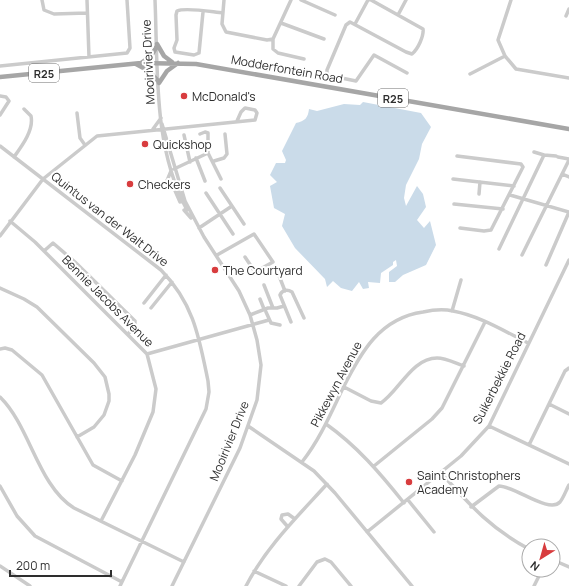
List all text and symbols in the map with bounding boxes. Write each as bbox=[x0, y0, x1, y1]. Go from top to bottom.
street label: Mooirivier Drive bbox=[137, 19, 159, 105]
street label: Modderfontein Road bbox=[230, 51, 344, 87]
road number: R25 bbox=[29, 64, 59, 82]
place label: McDonald's bbox=[192, 88, 256, 105]
road number: R25 bbox=[378, 89, 408, 107]
marker: McDonald's bbox=[179, 91, 189, 101]
place label: Quickshop bbox=[153, 136, 212, 153]
marker: Quickshop bbox=[140, 139, 150, 149]
street label: Quintus van der Walt Drive bbox=[48, 168, 172, 270]
place label: Checkers bbox=[138, 176, 191, 193]
marker: Checkers bbox=[125, 179, 135, 189]
street label: Bennie Jacobs Avenue bbox=[58, 251, 158, 351]
place label: The Courtyard bbox=[223, 262, 303, 279]
marker: The Courtyard bbox=[210, 265, 220, 275]
street label: Suikerbekkie Road bbox=[468, 329, 530, 427]
street label: Pikkewyn Avenue bbox=[306, 338, 366, 430]
street label: Mooirivier Drive bbox=[205, 398, 253, 484]
place label: Saint Christophers Academy bbox=[417, 467, 521, 498]
marker: Saint Christophers Academy bbox=[404, 477, 414, 487]
north arrow bbox=[521, 538, 561, 578]
scale bar bbox=[10, 552, 111, 578]
text: 200 m bbox=[16, 557, 50, 574]
text: N bbox=[527, 558, 542, 575]

